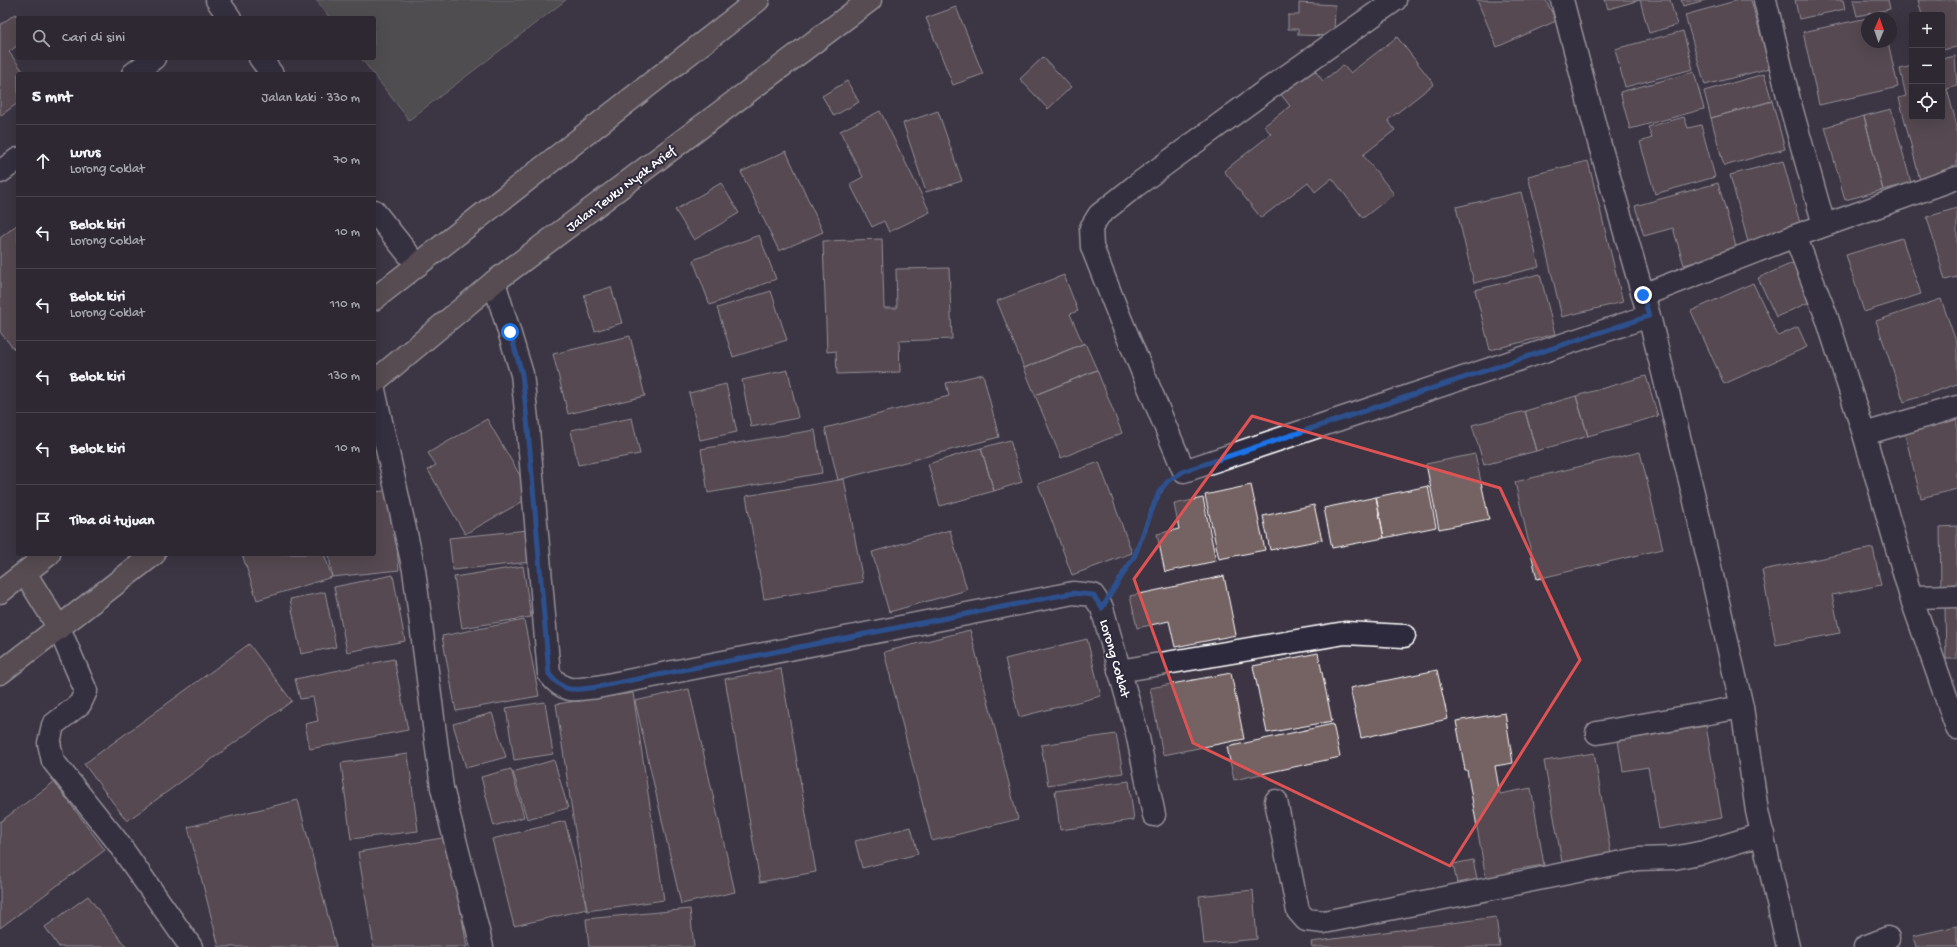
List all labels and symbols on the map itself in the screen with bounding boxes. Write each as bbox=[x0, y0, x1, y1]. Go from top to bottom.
north arrow bbox=[1861, 12, 1897, 48]
street label: Jalan Teuku Nyak Arief bbox=[563, 142, 681, 237]
route end bbox=[1634, 286, 1652, 304]
route start bbox=[501, 323, 519, 341]
street label: Lorong Coklat bbox=[1094, 618, 1133, 701]

